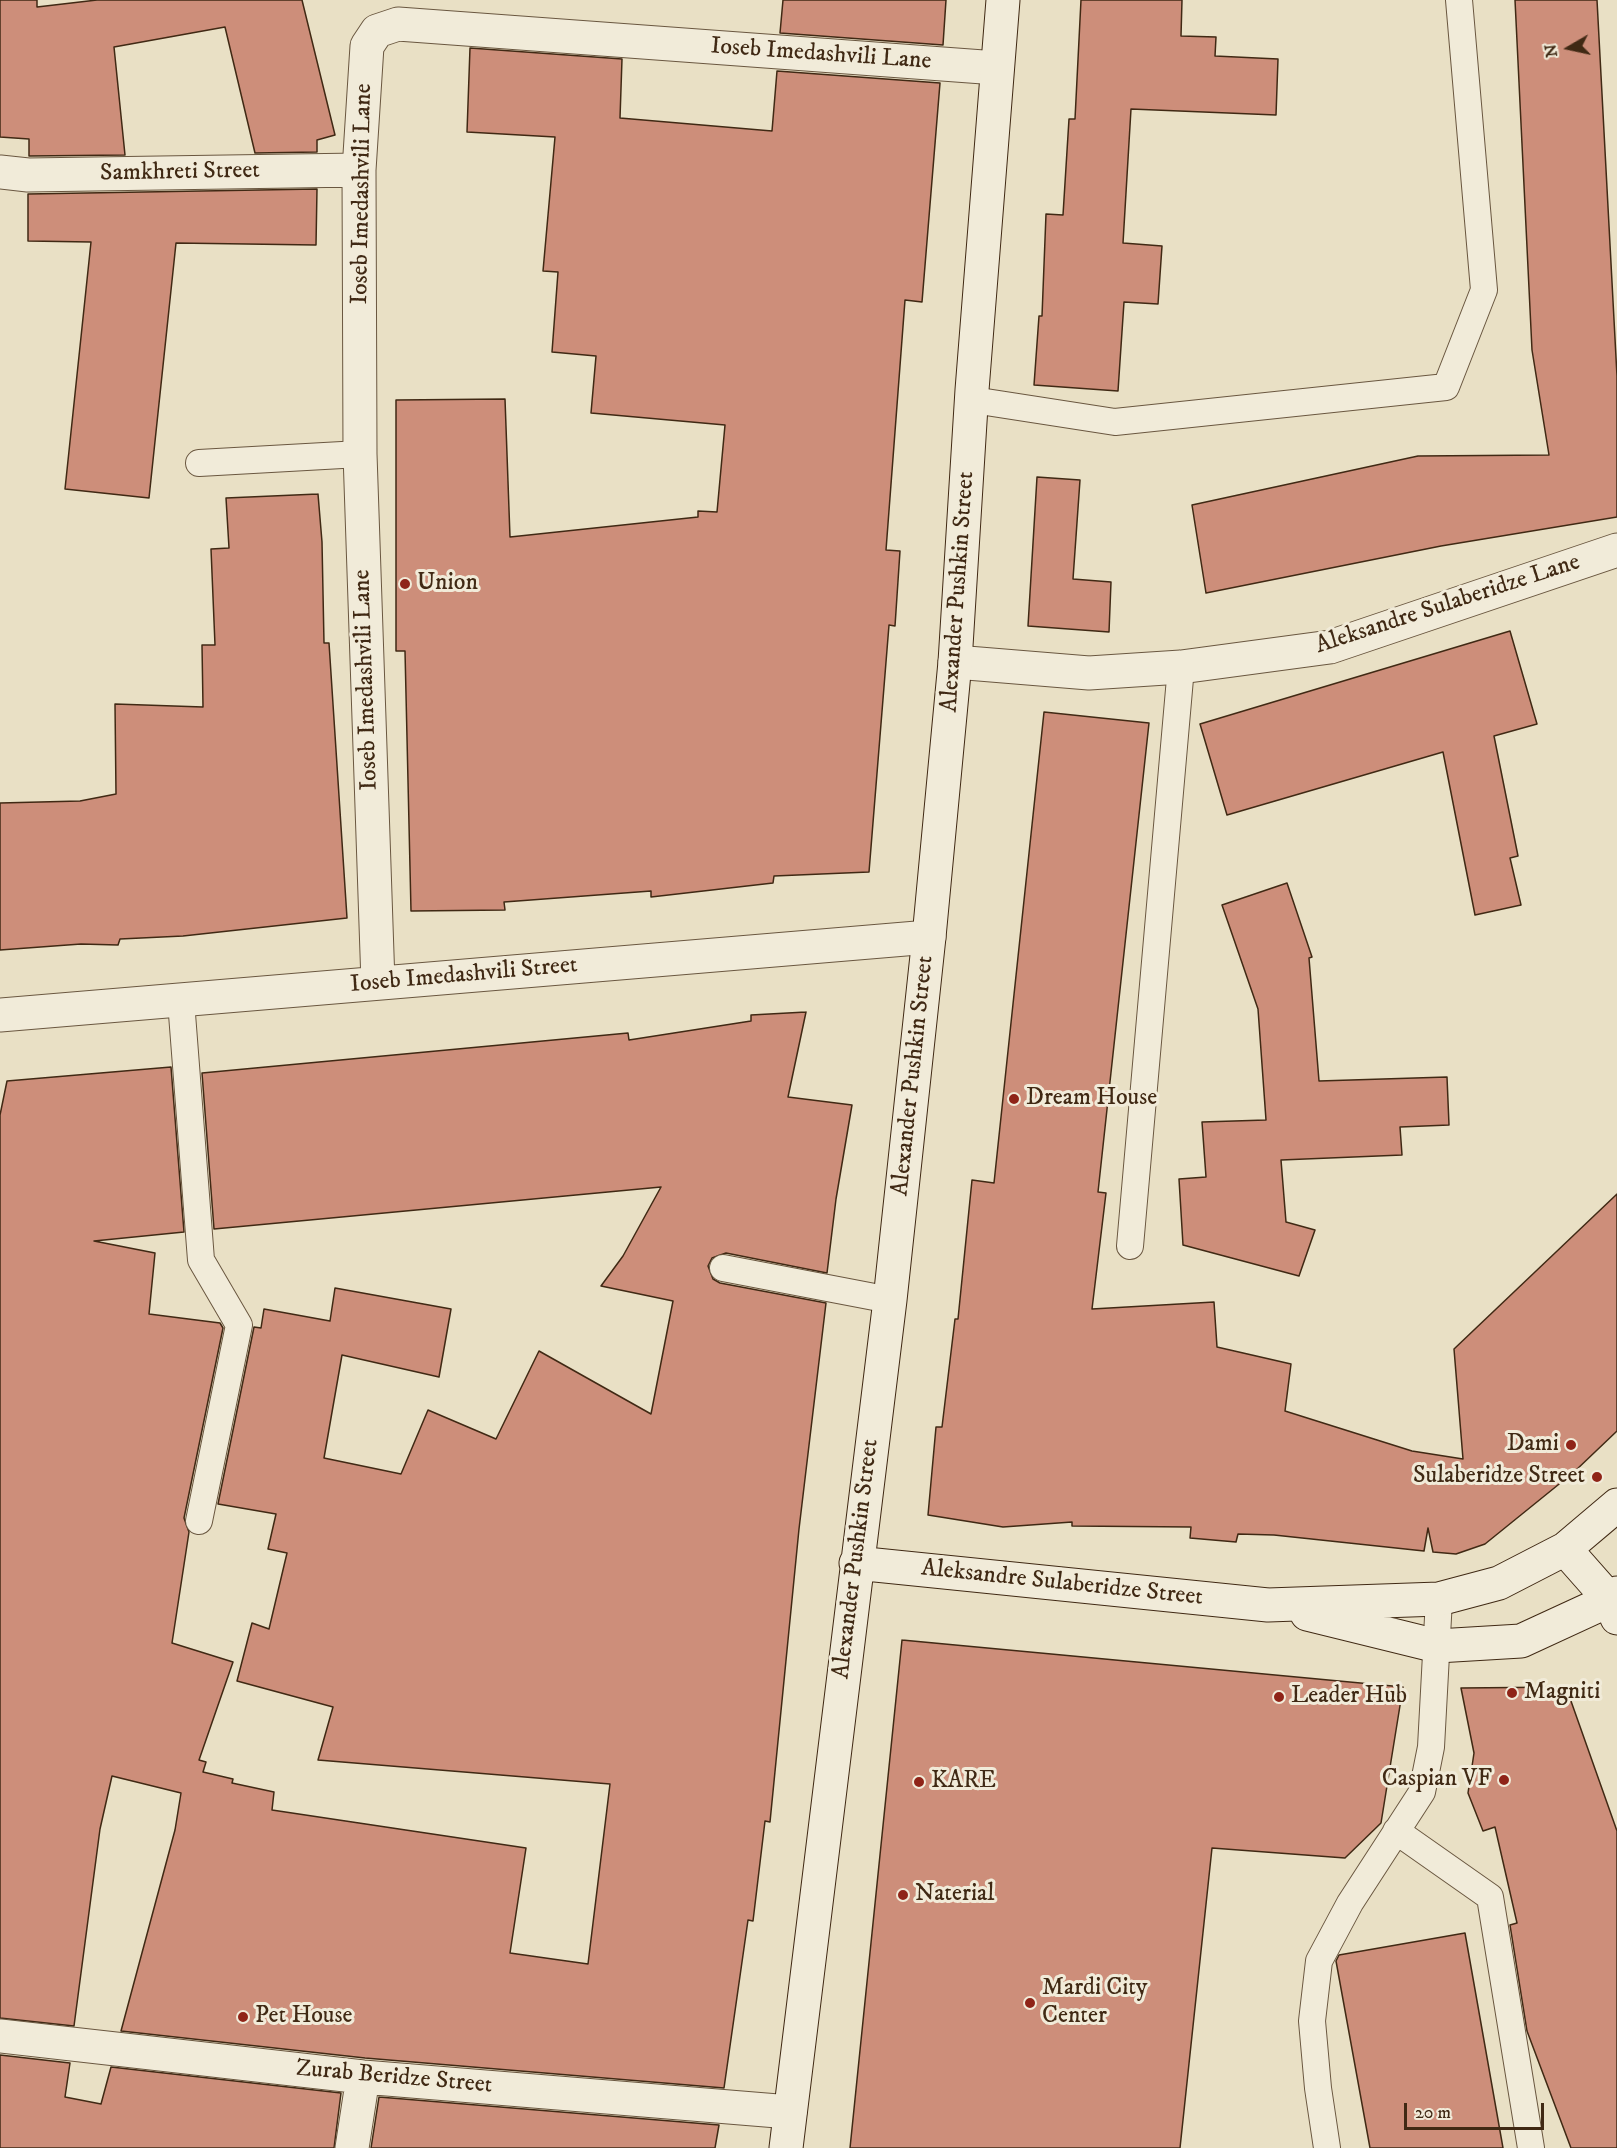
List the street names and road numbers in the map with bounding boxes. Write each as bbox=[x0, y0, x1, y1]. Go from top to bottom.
street label: Ioseb Imedashvili Lane bbox=[710, 33, 932, 77]
street label: Ioseb Imedashvili Lane bbox=[347, 83, 379, 305]
street label: Samkhreti Street bbox=[100, 157, 260, 189]
street label: Alexander Pushkin Street bbox=[936, 471, 982, 713]
street label: Aleksandre Sulaberidze Lane bbox=[1312, 549, 1584, 661]
street label: Ioseb Imedashvili Lane bbox=[349, 569, 385, 791]
street label: Ioseb Imedashvili Street bbox=[349, 952, 579, 1000]
street label: Alexander Pushkin Street bbox=[887, 954, 941, 1198]
street label: Alexander Pushkin Street bbox=[828, 1437, 886, 1681]
street label: Aleksandre Sulaberidze Street bbox=[920, 1555, 1204, 1613]
street label: Zurab Beridze Street bbox=[295, 2055, 493, 2101]

